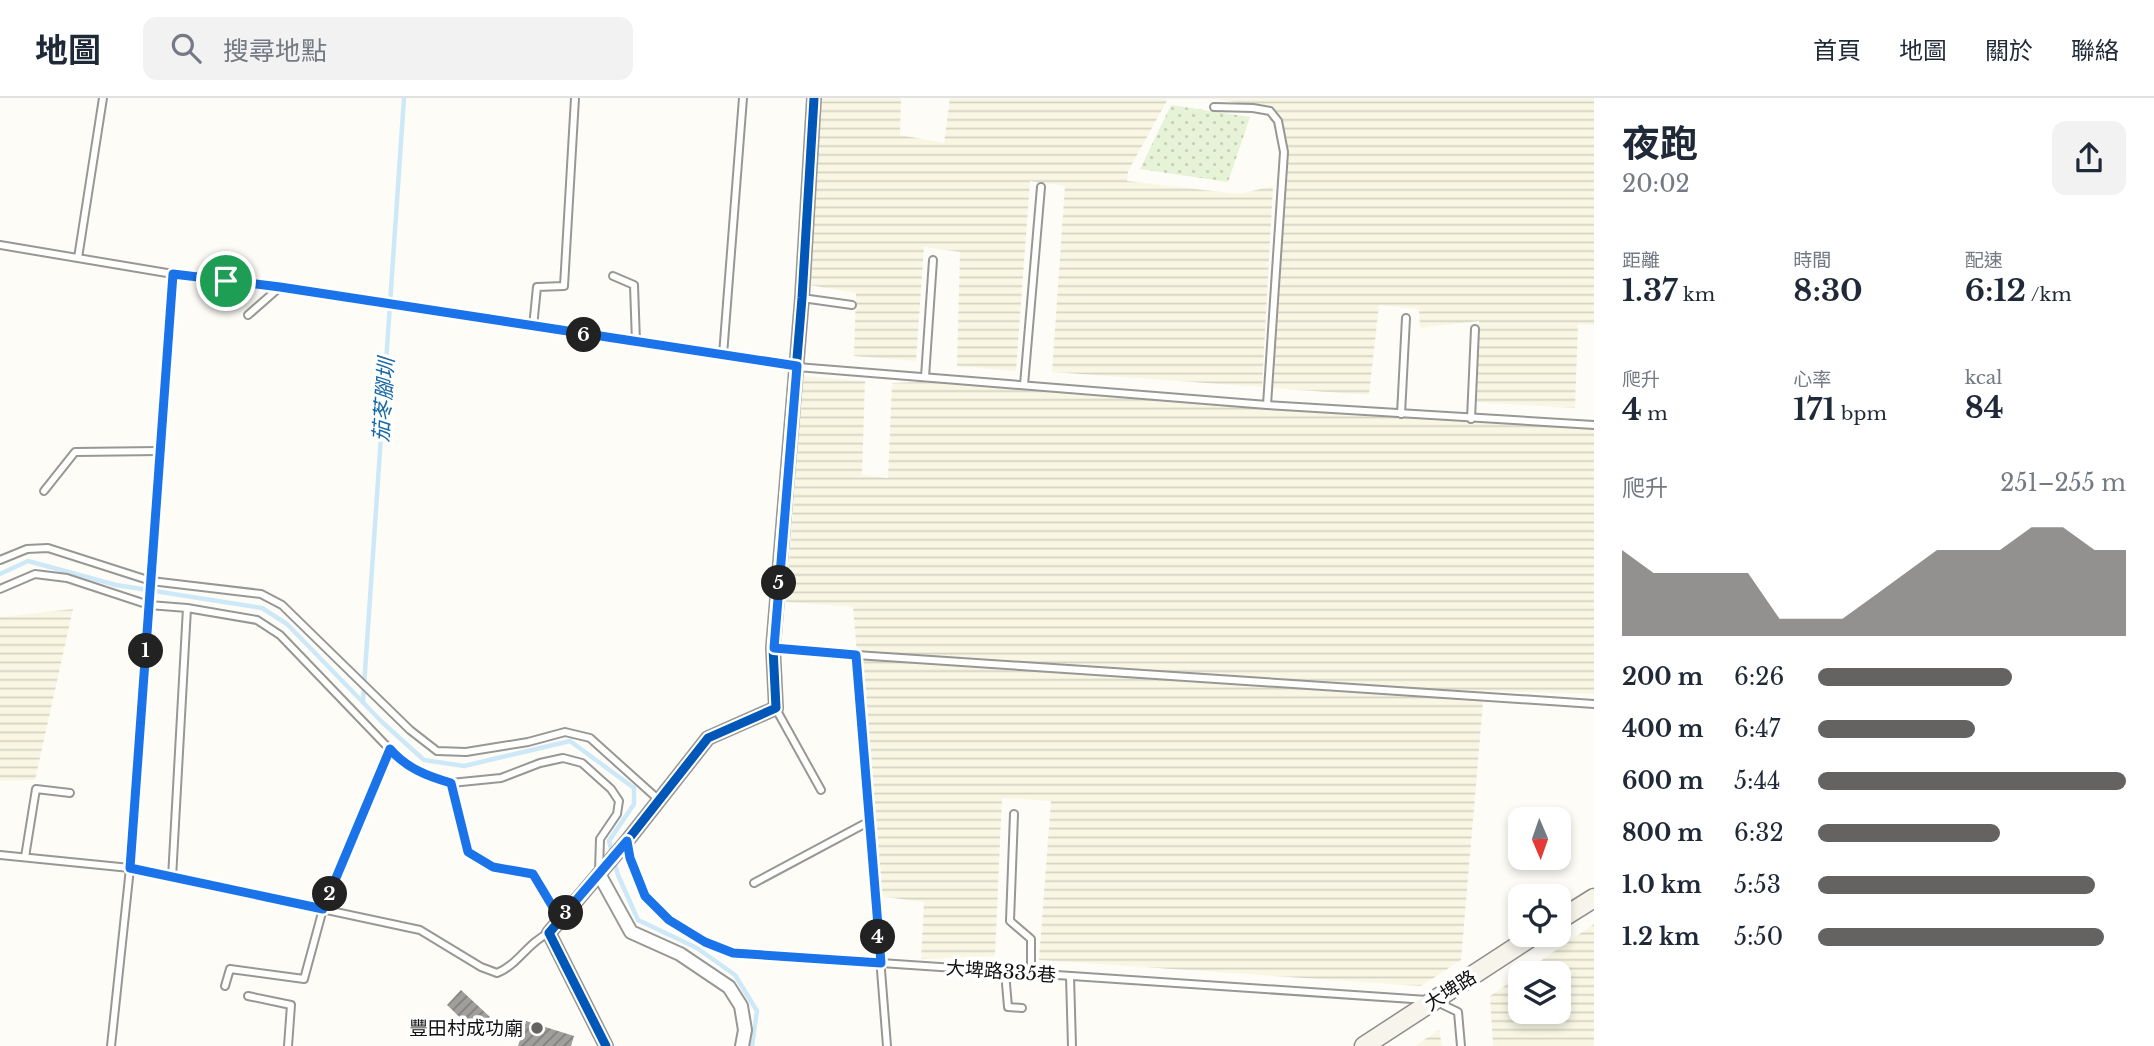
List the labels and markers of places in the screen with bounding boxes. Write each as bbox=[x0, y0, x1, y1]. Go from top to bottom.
pin bbox=[196, 251, 256, 311]
pin: 6 bbox=[566, 317, 602, 352]
pin: 5 bbox=[762, 566, 796, 601]
pin: 1 bbox=[128, 634, 164, 668]
pin: 2 bbox=[312, 876, 348, 912]
pin: 3 bbox=[548, 896, 584, 930]
pin: 4 bbox=[860, 920, 896, 954]
place label: 豐田村成功廟 bbox=[409, 1017, 523, 1040]
marker: 豐田村成功廟 bbox=[529, 1020, 545, 1036]

